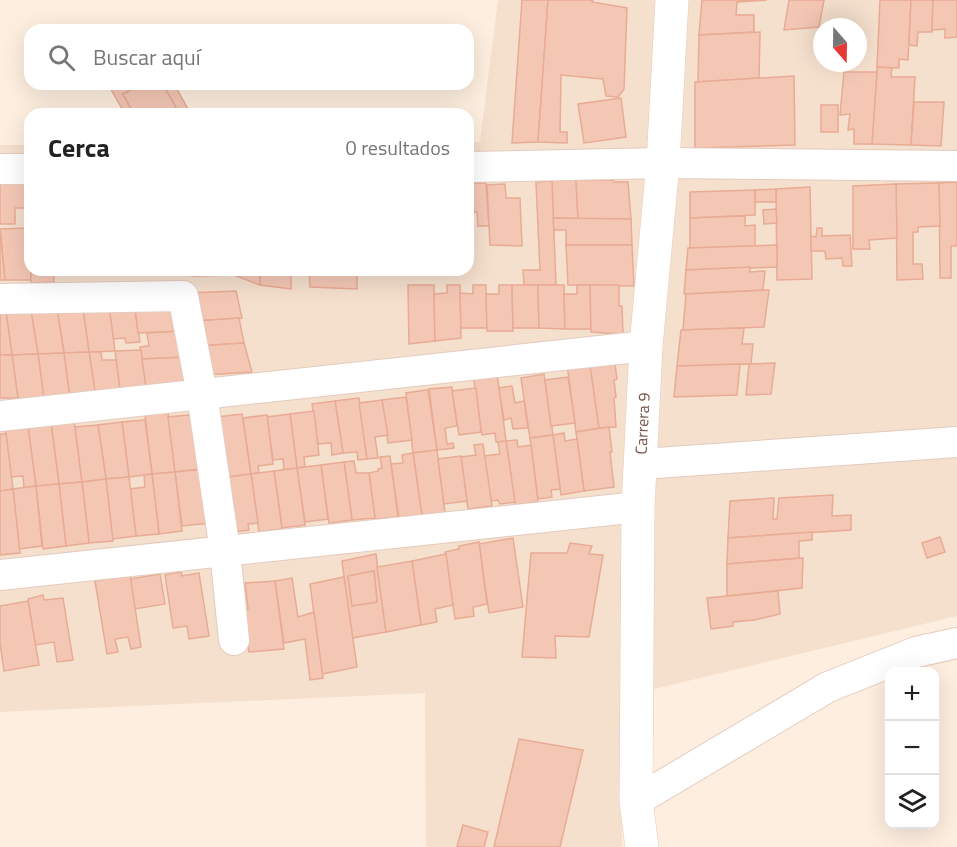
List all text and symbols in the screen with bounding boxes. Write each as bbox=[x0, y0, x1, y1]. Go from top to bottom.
north arrow bbox=[813, 18, 867, 72]
search box bbox=[24, 24, 474, 90]
text: Buscar aquí bbox=[93, 40, 201, 74]
icon: search bbox=[45, 41, 78, 74]
text: Cerca bbox=[48, 128, 110, 167]
text: 0 resultados bbox=[346, 132, 450, 163]
street label: Carrera 9 bbox=[629, 392, 656, 455]
map controls bbox=[885, 667, 939, 829]
button: + bbox=[885, 667, 939, 721]
button: − bbox=[885, 721, 939, 775]
button: layers bbox=[885, 775, 939, 829]

